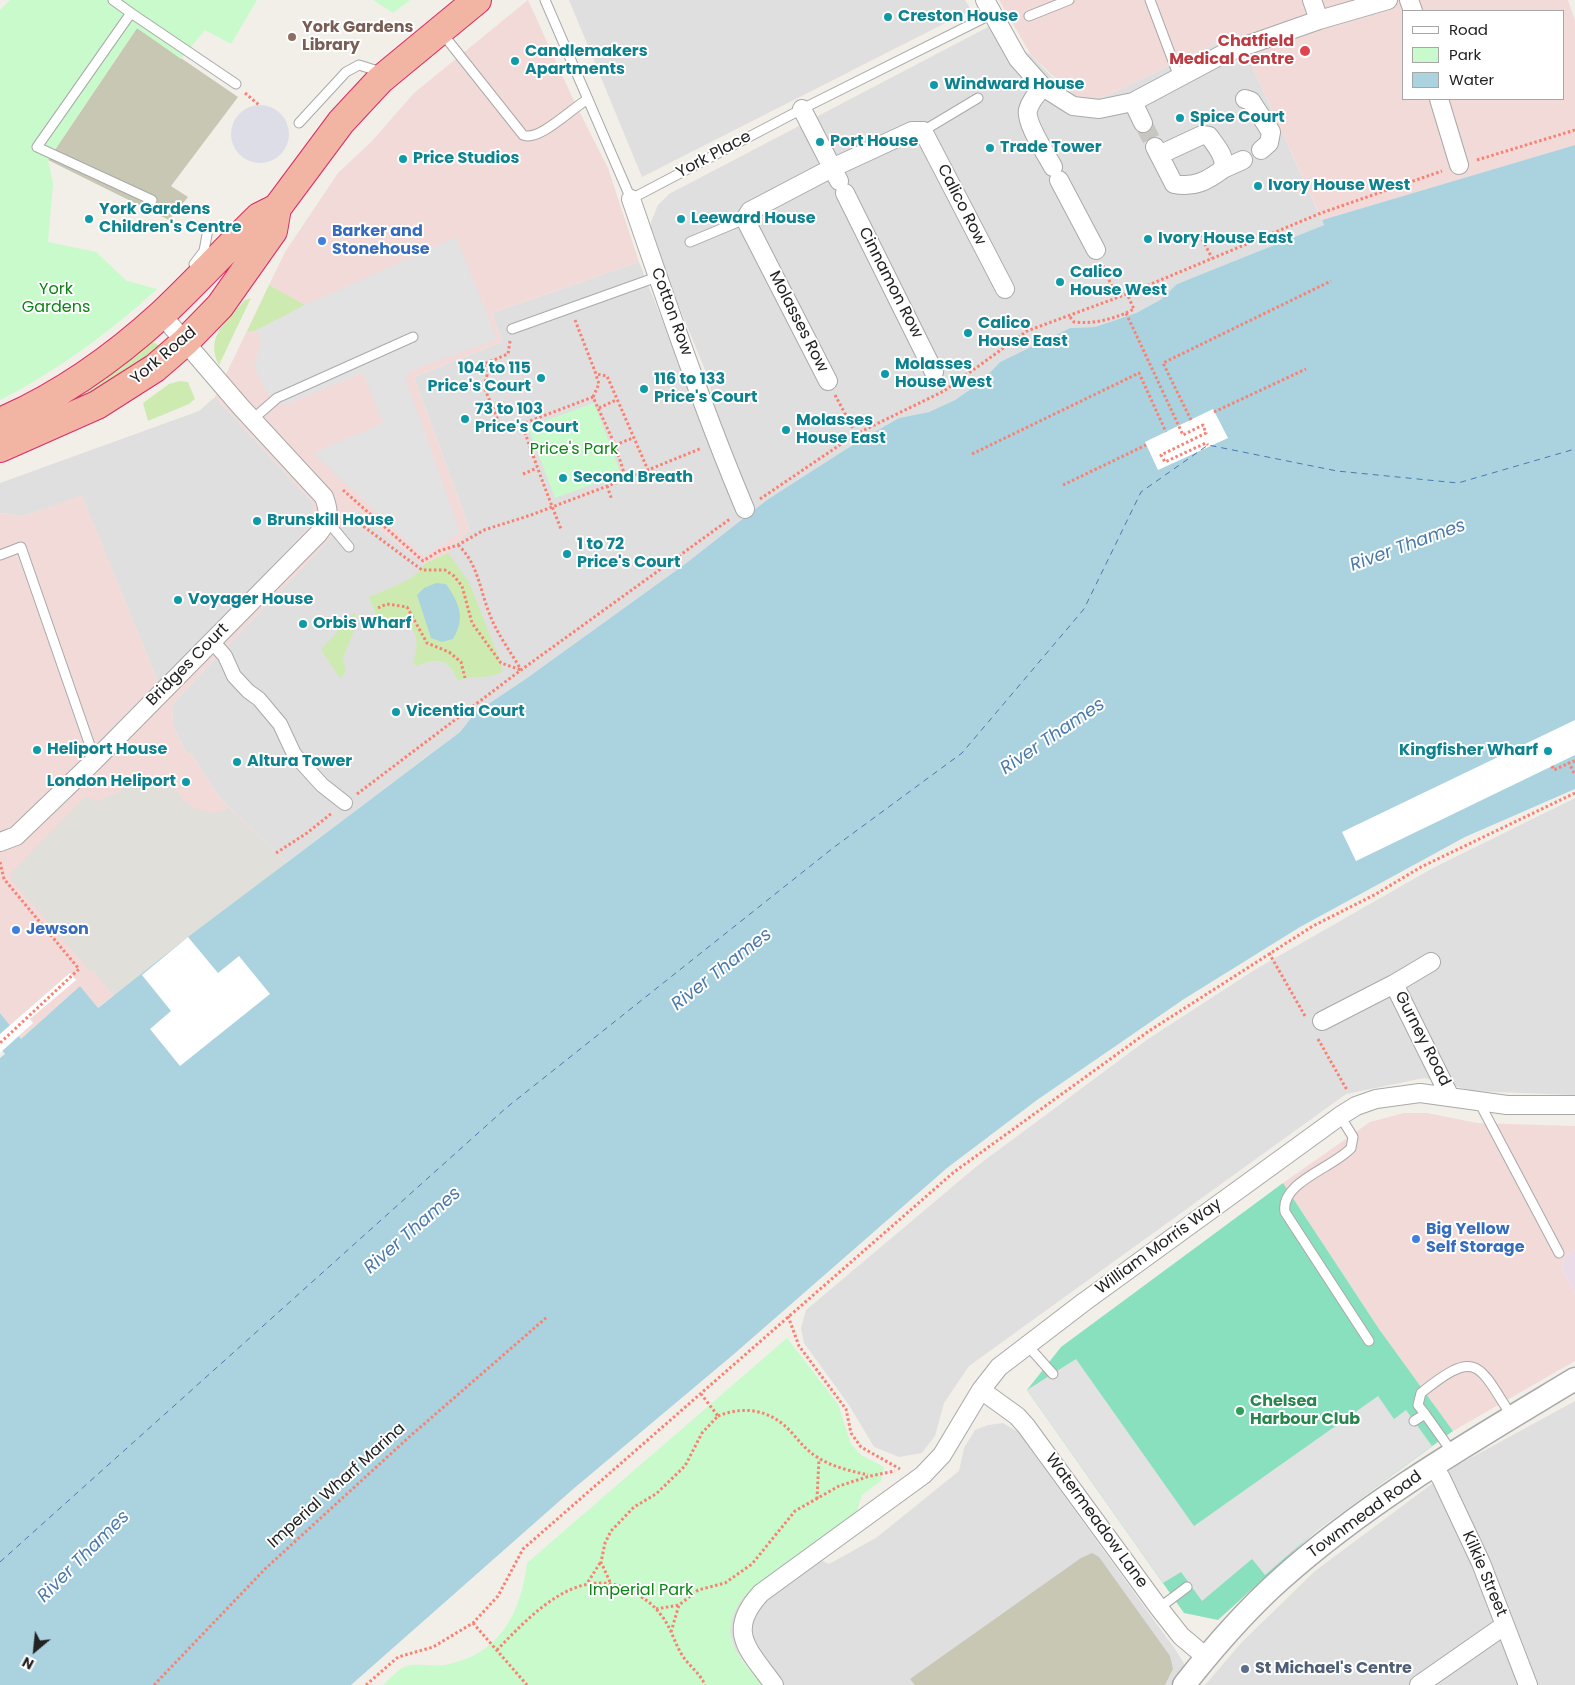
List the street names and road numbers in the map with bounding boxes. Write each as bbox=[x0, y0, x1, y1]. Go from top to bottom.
street label: York Place bbox=[673, 127, 755, 183]
street label: Calico Row bbox=[932, 161, 990, 249]
street label: Cinnamon Row bbox=[854, 224, 926, 342]
street label: Cotton Row bbox=[646, 265, 696, 359]
street label: Molasses Row bbox=[764, 268, 832, 376]
street label: York Road bbox=[127, 323, 201, 389]
street label: Bridges Court bbox=[143, 620, 233, 710]
street label: Gurney Road bbox=[1390, 988, 1454, 1090]
street label: William Morris Way bbox=[1092, 1195, 1226, 1299]
street label: Imperial Wharf Marina bbox=[265, 1419, 409, 1553]
street label: Watermeadow Lane bbox=[1041, 1450, 1151, 1592]
street label: Townmead Road bbox=[1304, 1467, 1426, 1563]
street label: Kilkie Street bbox=[1457, 1529, 1511, 1619]

